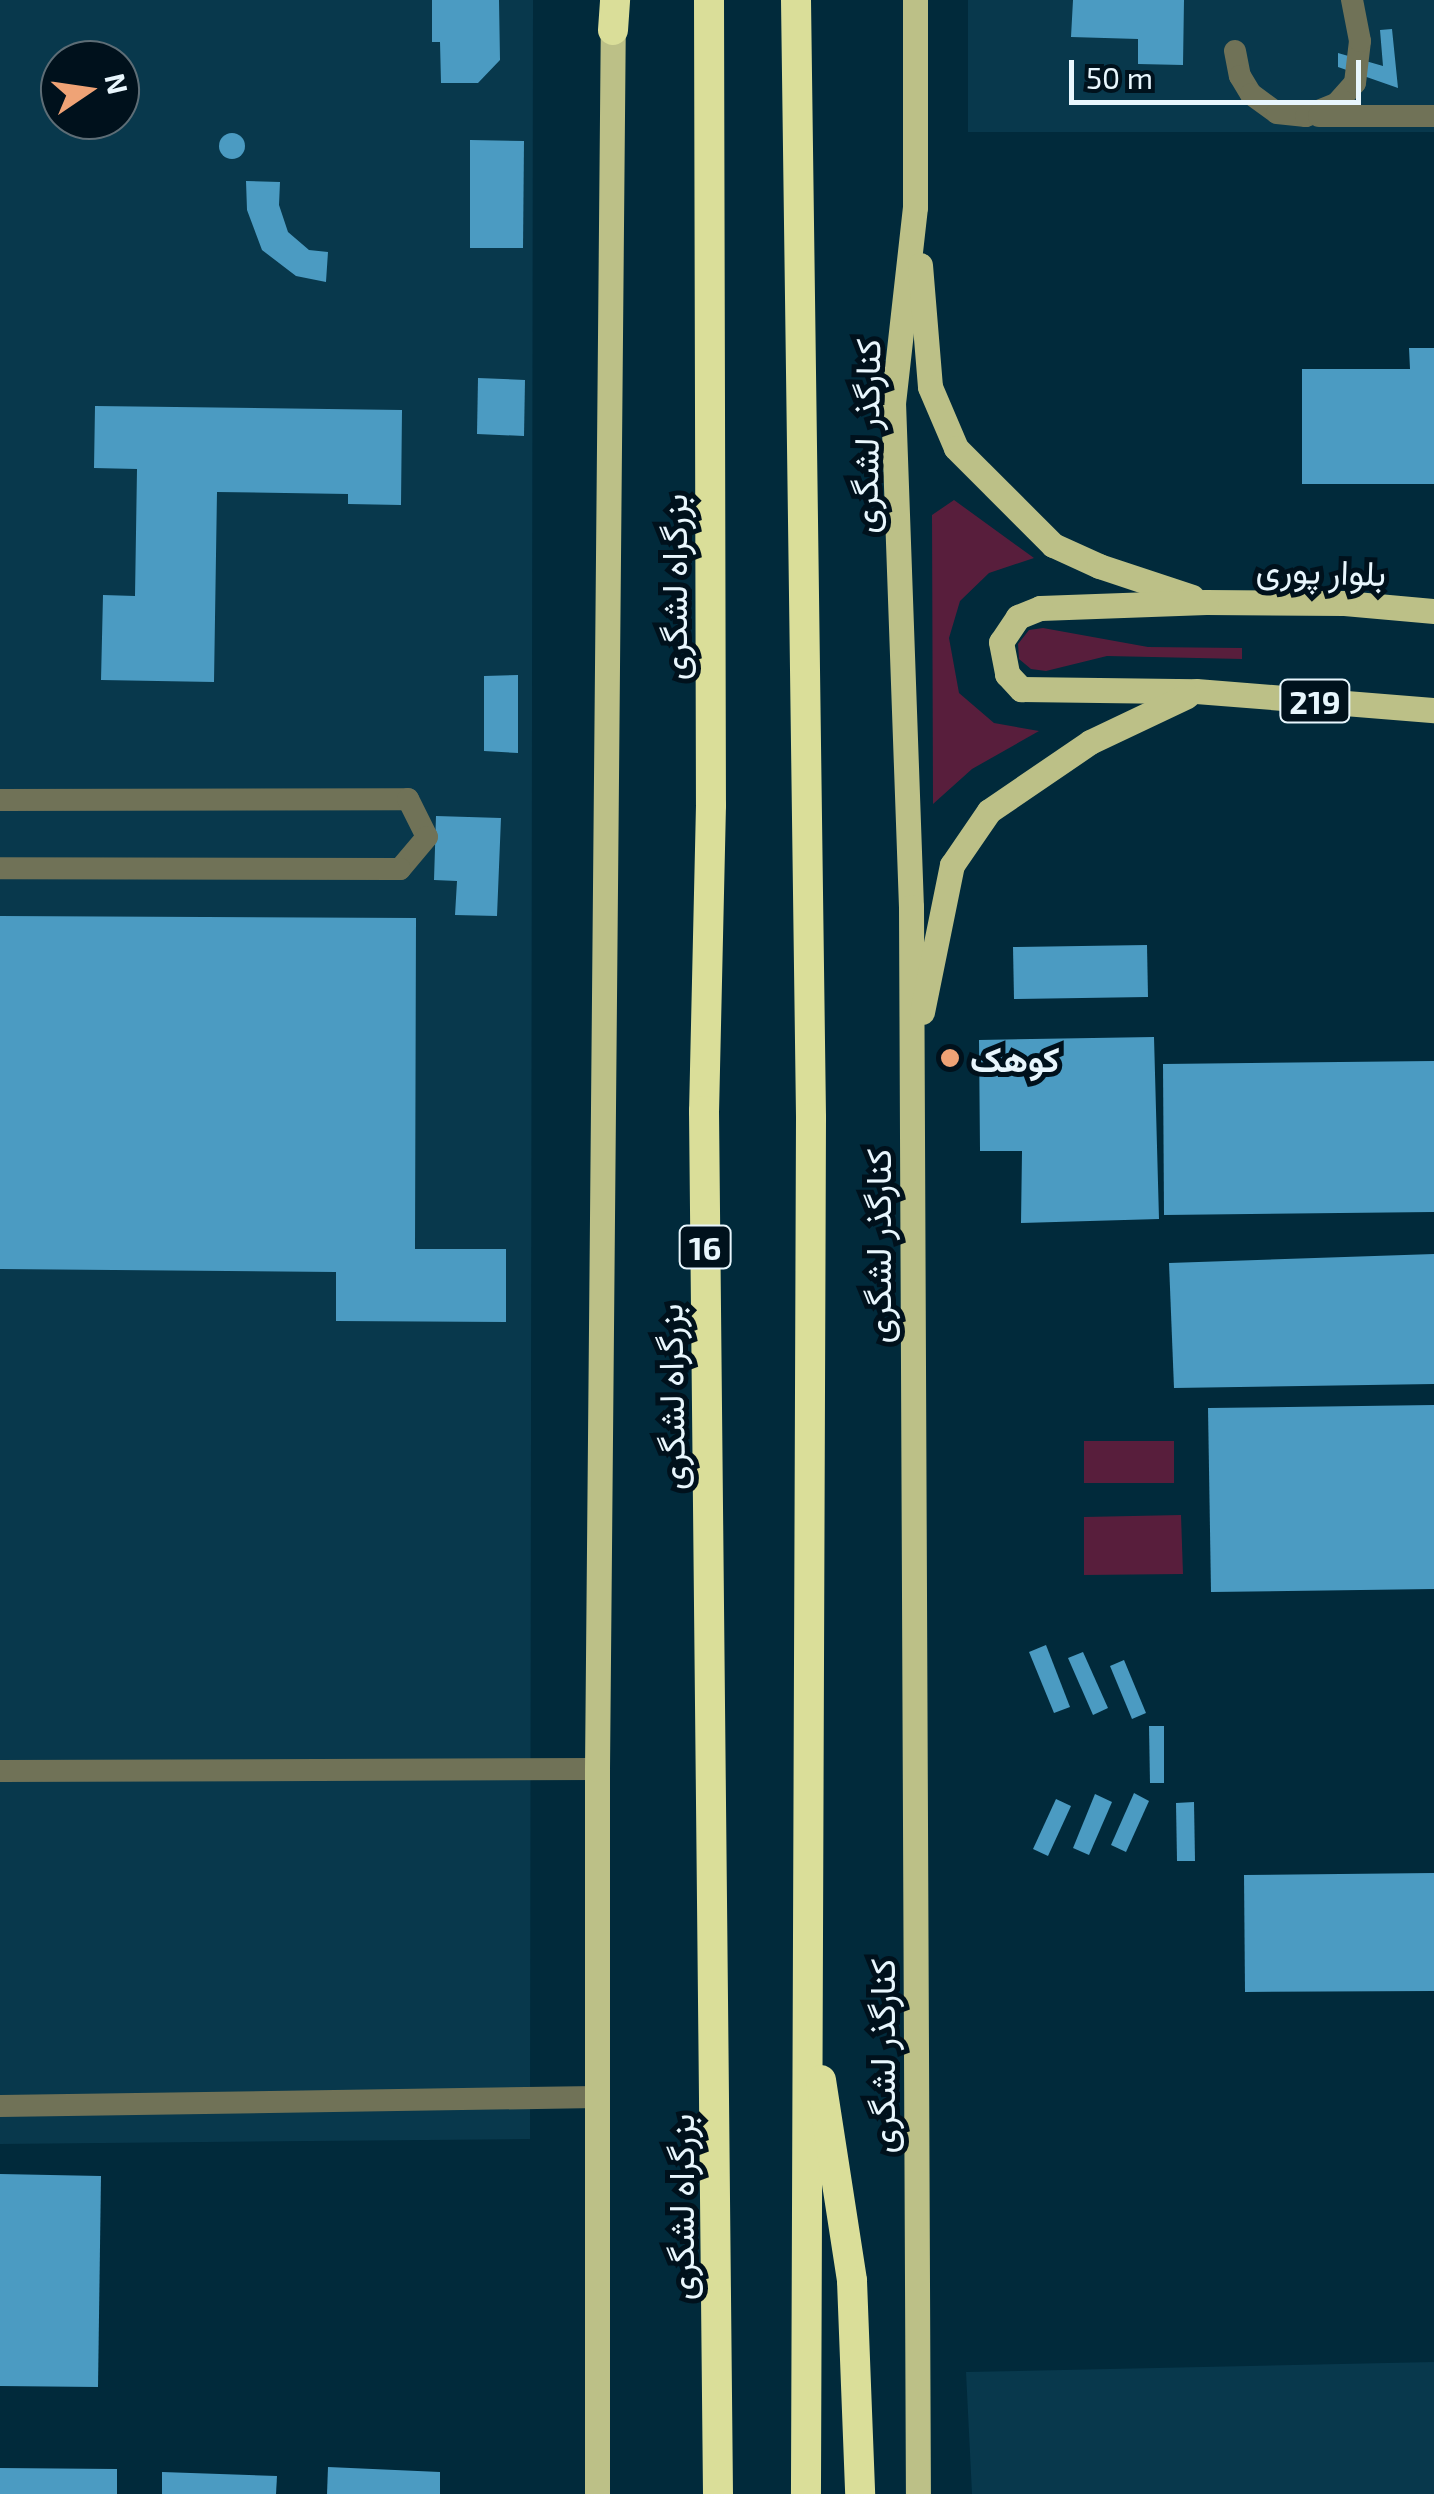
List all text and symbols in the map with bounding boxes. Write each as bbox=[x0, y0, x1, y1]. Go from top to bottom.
north arrow bbox=[40, 40, 140, 140]
scale bar bbox=[1074, 40, 1366, 102]
text: 50 m bbox=[1086, 59, 1153, 95]
text: N bbox=[98, 70, 136, 97]
street label: کنارگذر لشگری bbox=[842, 338, 888, 534]
street label: بزرگراه لشگری bbox=[652, 494, 694, 680]
street label: بلوار پوری bbox=[1255, 547, 1387, 593]
road number: 219 bbox=[1278, 674, 1352, 728]
place label: کوهک bbox=[970, 1037, 1060, 1079]
marker: کوهک bbox=[939, 1047, 961, 1069]
street label: کنارگذر لشگری bbox=[856, 1149, 898, 1343]
road number: 16 bbox=[678, 1220, 732, 1274]
street label: بزرگراه لشگری bbox=[647, 1303, 693, 1491]
street label: کنارگذر لشگری bbox=[860, 1959, 902, 2153]
street label: بزرگراه لشگری bbox=[659, 2114, 701, 2300]

